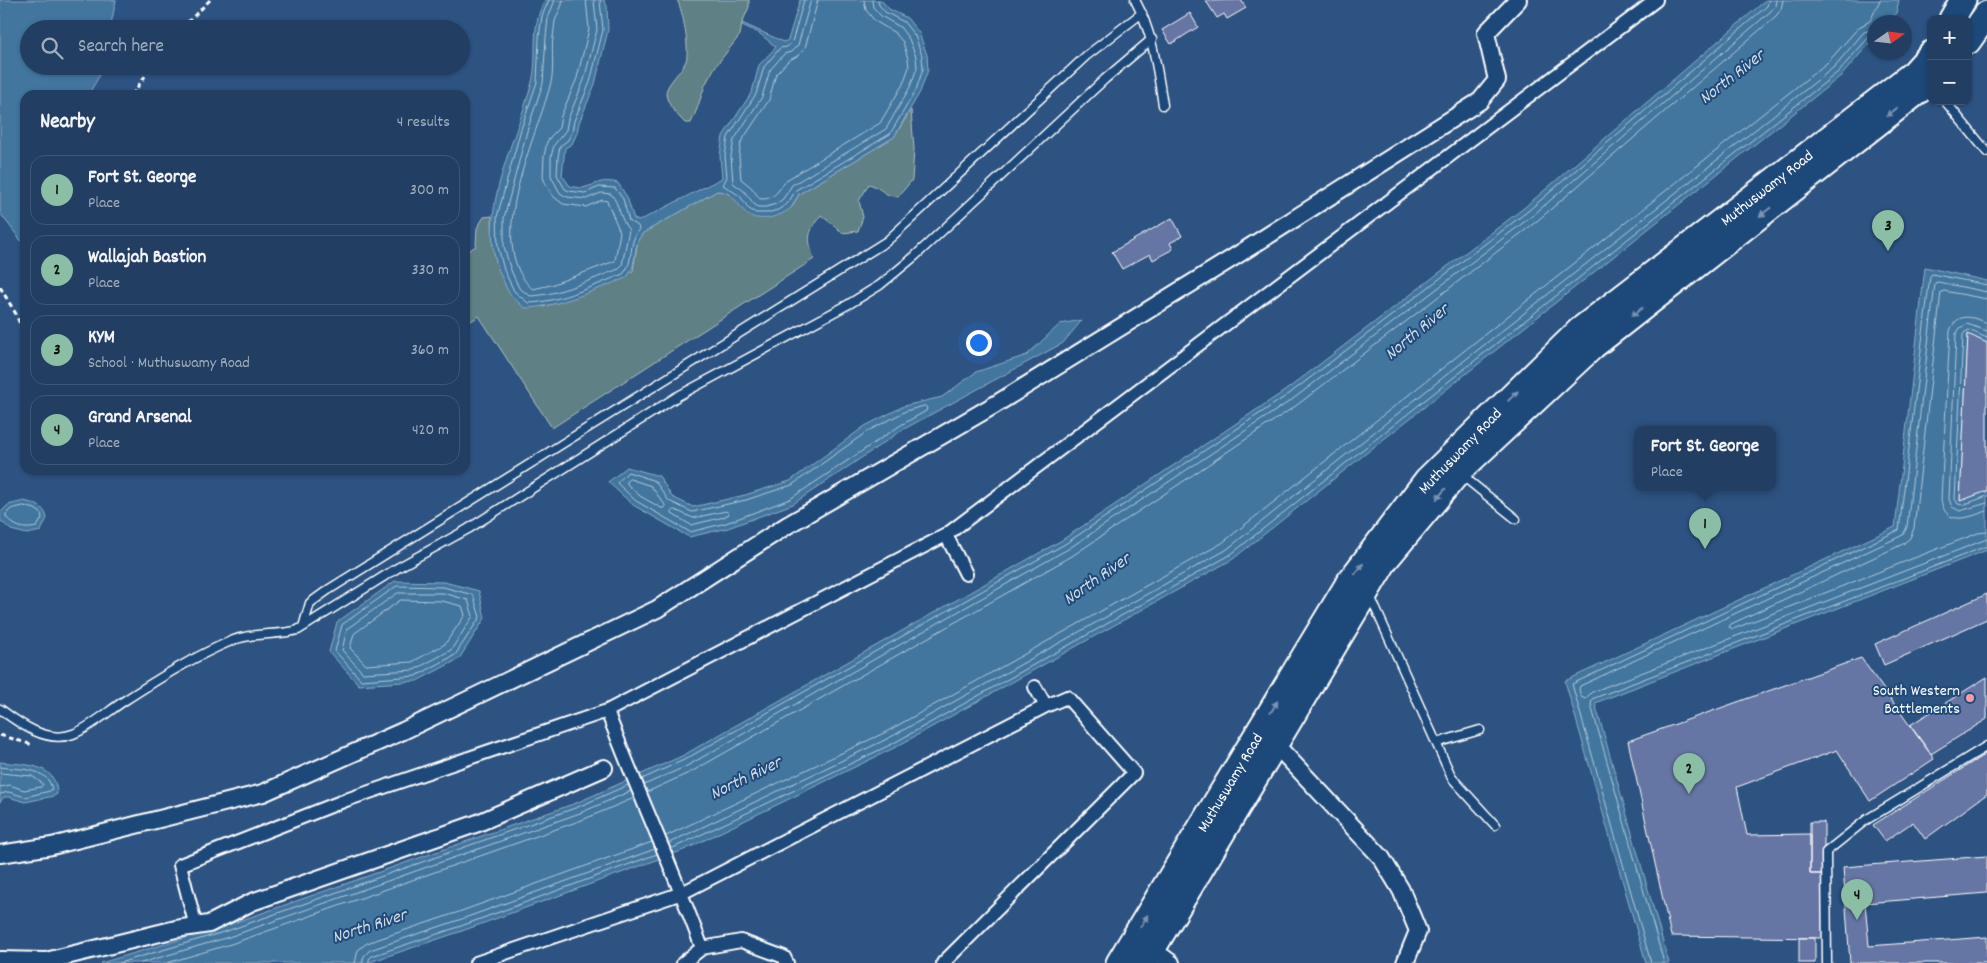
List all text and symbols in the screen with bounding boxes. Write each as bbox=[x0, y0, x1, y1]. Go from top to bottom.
north arrow bbox=[1867, 15, 1912, 60]
map controls bbox=[1927, 15, 1972, 105]
button: + bbox=[1927, 15, 1972, 60]
search box bbox=[20, 20, 470, 75]
icon: search bbox=[38, 34, 66, 62]
text: Search here bbox=[78, 34, 164, 61]
water label: North River bbox=[1695, 43, 1772, 111]
button: − bbox=[1927, 60, 1972, 105]
one-way arrow bbox=[1886, 106, 1899, 117]
text: Nearby bbox=[40, 108, 95, 138]
text: 4 results bbox=[397, 111, 450, 134]
street label: Muthuswamy Road bbox=[1716, 145, 1819, 233]
text: Fort St. George bbox=[88, 165, 196, 192]
text: 1 bbox=[55, 179, 59, 202]
text: 300 m bbox=[410, 179, 449, 202]
text: Place bbox=[88, 192, 120, 215]
one-way arrow bbox=[1758, 206, 1771, 217]
pin: 3 bbox=[1872, 210, 1904, 251]
text: Wallajah Bastion bbox=[88, 245, 206, 272]
text: 2 bbox=[54, 259, 61, 282]
text: 330 m bbox=[411, 259, 449, 282]
text: Place bbox=[88, 272, 120, 295]
water label: North River bbox=[1380, 297, 1457, 367]
one-way arrow bbox=[1630, 307, 1643, 317]
text: KYM bbox=[88, 325, 115, 352]
your location bbox=[966, 330, 992, 356]
text: 3 bbox=[53, 339, 61, 362]
text: 360 m bbox=[411, 339, 449, 362]
text: School · Muthuswamy Road bbox=[88, 352, 250, 375]
one-way arrow bbox=[1507, 390, 1519, 402]
street label: Muthuswamy Road bbox=[1414, 403, 1508, 500]
text: Grand Arsenal bbox=[88, 405, 192, 432]
text: 4 bbox=[54, 419, 60, 442]
text: 420 m bbox=[412, 419, 449, 442]
popup bbox=[1634, 426, 1776, 491]
text: Place bbox=[88, 432, 120, 455]
text: Fort St. George bbox=[1651, 434, 1759, 461]
text: Place bbox=[1651, 461, 1683, 484]
one-way arrow bbox=[1435, 487, 1446, 500]
pin: 1 bbox=[1689, 508, 1721, 549]
water label: North River bbox=[1059, 546, 1138, 612]
one-way arrow bbox=[1354, 562, 1364, 576]
place label: South Western Battlements bbox=[1873, 680, 1960, 721]
marker: South Western Battlements bbox=[1964, 692, 1976, 704]
one-way arrow bbox=[1269, 701, 1278, 714]
street label: Muthuswamy Road bbox=[1192, 729, 1270, 837]
water label: North River bbox=[706, 750, 788, 807]
pin: 2 bbox=[1673, 753, 1705, 794]
pin: 4 bbox=[1841, 879, 1873, 920]
water label: North River bbox=[329, 903, 412, 951]
one-way arrow bbox=[1140, 915, 1149, 928]

